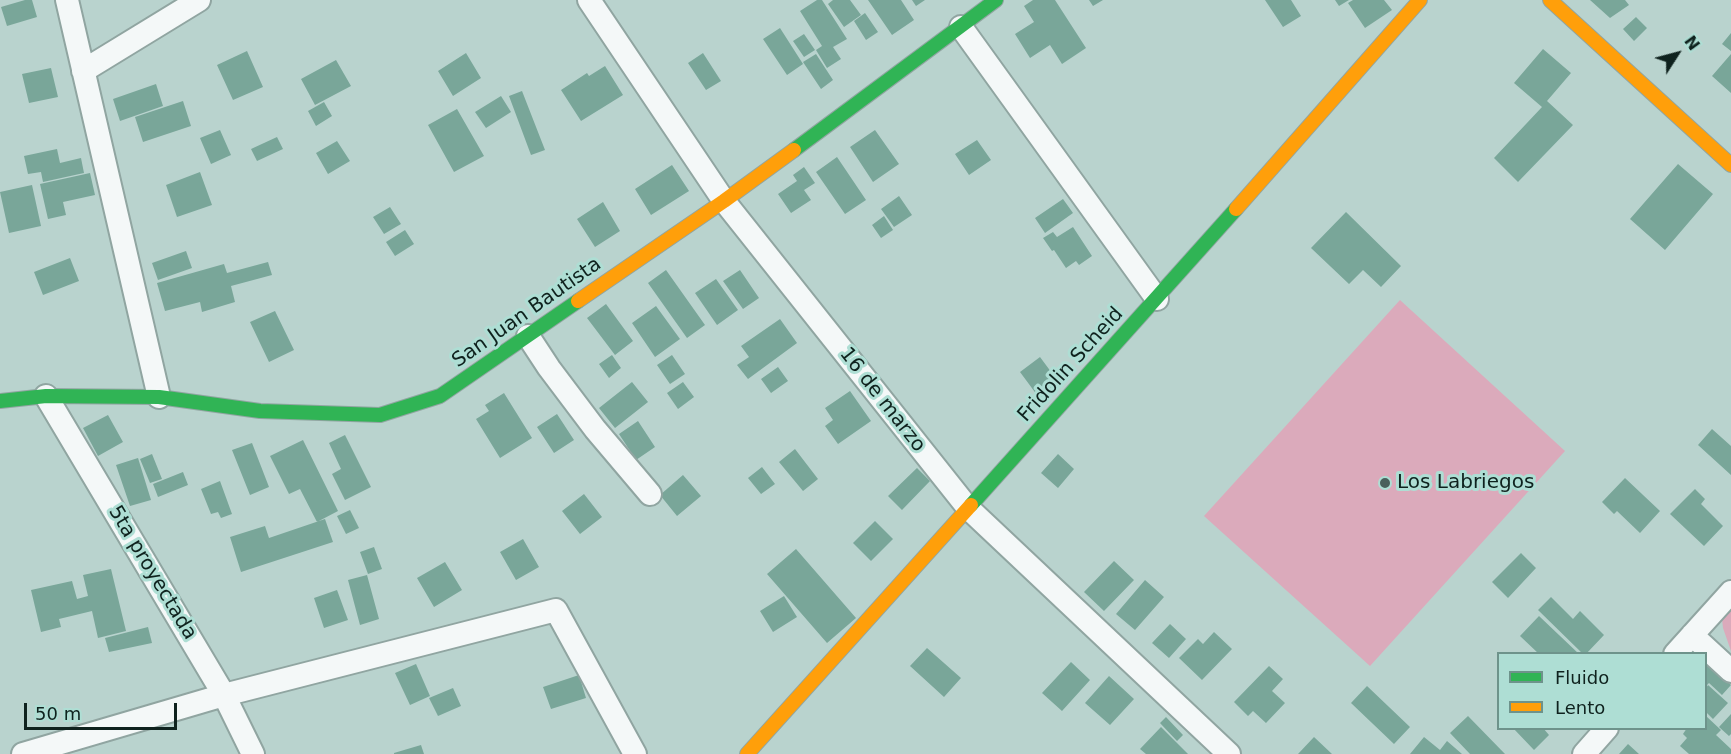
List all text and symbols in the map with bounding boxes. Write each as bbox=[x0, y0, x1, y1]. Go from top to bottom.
north arrow bbox=[1647, 24, 1707, 84]
text: N bbox=[1680, 32, 1704, 54]
street label: San Juan Bautista bbox=[448, 253, 606, 373]
street label: Fridolin Scheid bbox=[1013, 303, 1129, 427]
street label: 16 de marzo bbox=[834, 343, 930, 457]
place label: Los Labriegos bbox=[1397, 471, 1534, 495]
marker: Los Labriegos bbox=[1378, 476, 1392, 490]
street label: 5ta proyectada bbox=[103, 502, 201, 644]
legend bbox=[1497, 652, 1707, 730]
text: Fluido bbox=[1555, 667, 1609, 688]
scale bar bbox=[27, 691, 180, 729]
text: Lento bbox=[1555, 697, 1605, 718]
text: 50 m bbox=[35, 703, 81, 724]

